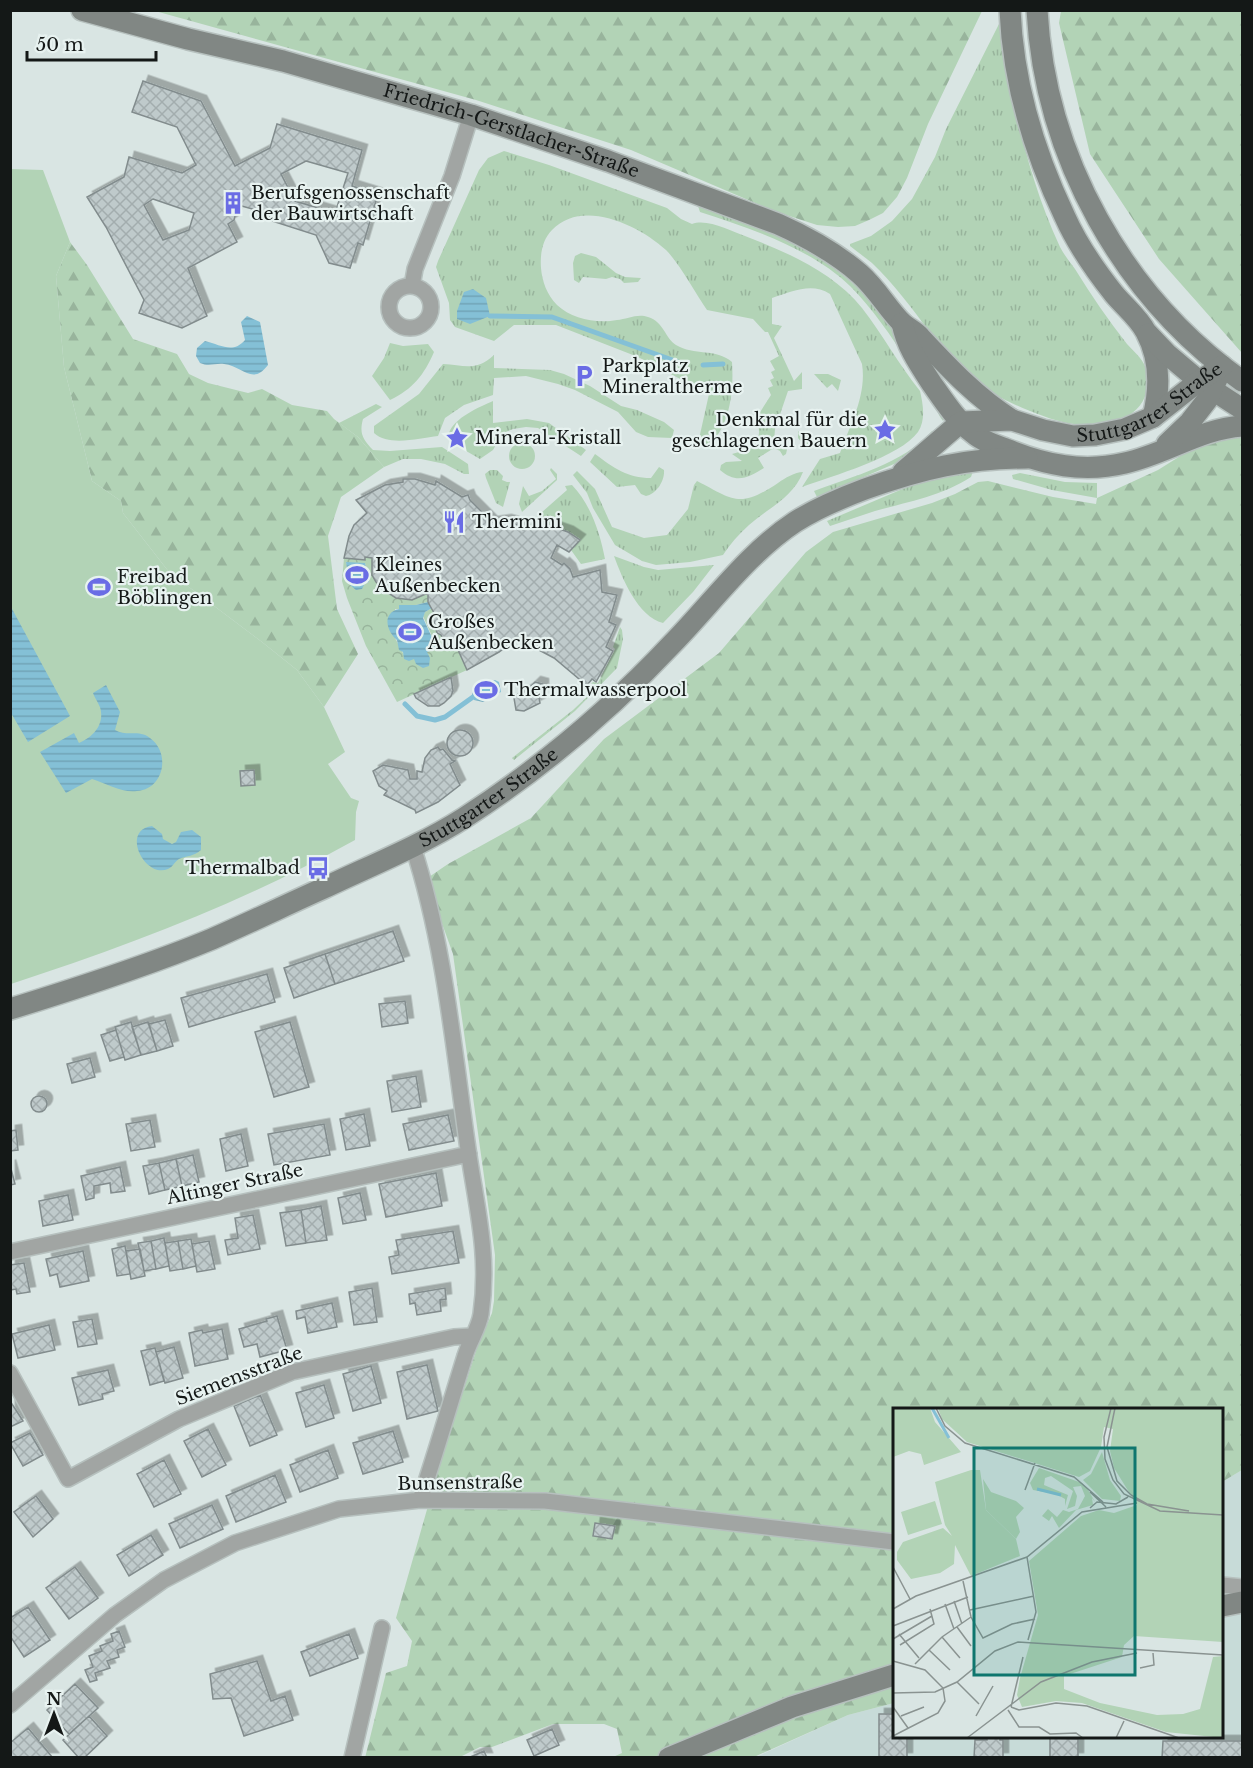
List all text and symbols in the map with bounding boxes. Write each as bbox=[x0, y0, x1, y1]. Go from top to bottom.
scale bar bbox=[27, 24, 156, 62]
text: 50 m bbox=[36, 34, 84, 56]
street label: Friedrich-Gerstlacher-Straße bbox=[381, 79, 642, 183]
place label: Berufsgenossenschaft der Bauwirtschaft bbox=[251, 182, 450, 225]
building icon: Berufsgenossenschaft der Bauwirtschaft bbox=[220, 190, 246, 216]
place label: Parkplatz Mineraltherme bbox=[602, 355, 743, 398]
street label: Stuttgarter Straße bbox=[1076, 358, 1226, 447]
parking icon: Parkplatz Mineraltherme bbox=[571, 363, 597, 389]
place label: Denkmal für die geschlagenen Bauern bbox=[672, 409, 867, 452]
place icon: Denkmal für die geschlagenen Bauern bbox=[872, 417, 898, 443]
place icon: Mineral-Kristall bbox=[444, 425, 470, 451]
place label: Mineral-Kristall bbox=[475, 427, 622, 449]
restaurant icon: Thermini bbox=[441, 509, 467, 535]
place label: Thermini bbox=[472, 511, 562, 533]
place label: Kleines Außenbecken bbox=[374, 554, 501, 597]
sports icon: Kleines Außenbecken bbox=[344, 562, 370, 588]
place label: Freibad Böblingen bbox=[117, 566, 212, 609]
sports icon: Freibad Böblingen bbox=[86, 574, 112, 600]
place label: Großes Außenbecken bbox=[427, 611, 554, 654]
sports icon: Großes Außenbecken bbox=[397, 619, 423, 645]
sports icon: Thermalwasserpool bbox=[473, 677, 499, 703]
place label: Thermalwasserpool bbox=[504, 679, 687, 701]
street label: Stuttgarter Straße bbox=[415, 743, 563, 853]
bus stop icon: Thermalbad bbox=[305, 855, 331, 881]
place label: Thermalbad bbox=[185, 857, 300, 879]
street label: Altinger Straße bbox=[164, 1159, 305, 1209]
street label: Siemensstraße bbox=[172, 1342, 306, 1410]
inset map bbox=[893, 1408, 1223, 1738]
street label: Bunsenstraße bbox=[397, 1471, 523, 1495]
north arrow bbox=[24, 1684, 84, 1744]
text: N bbox=[46, 1689, 62, 1709]

